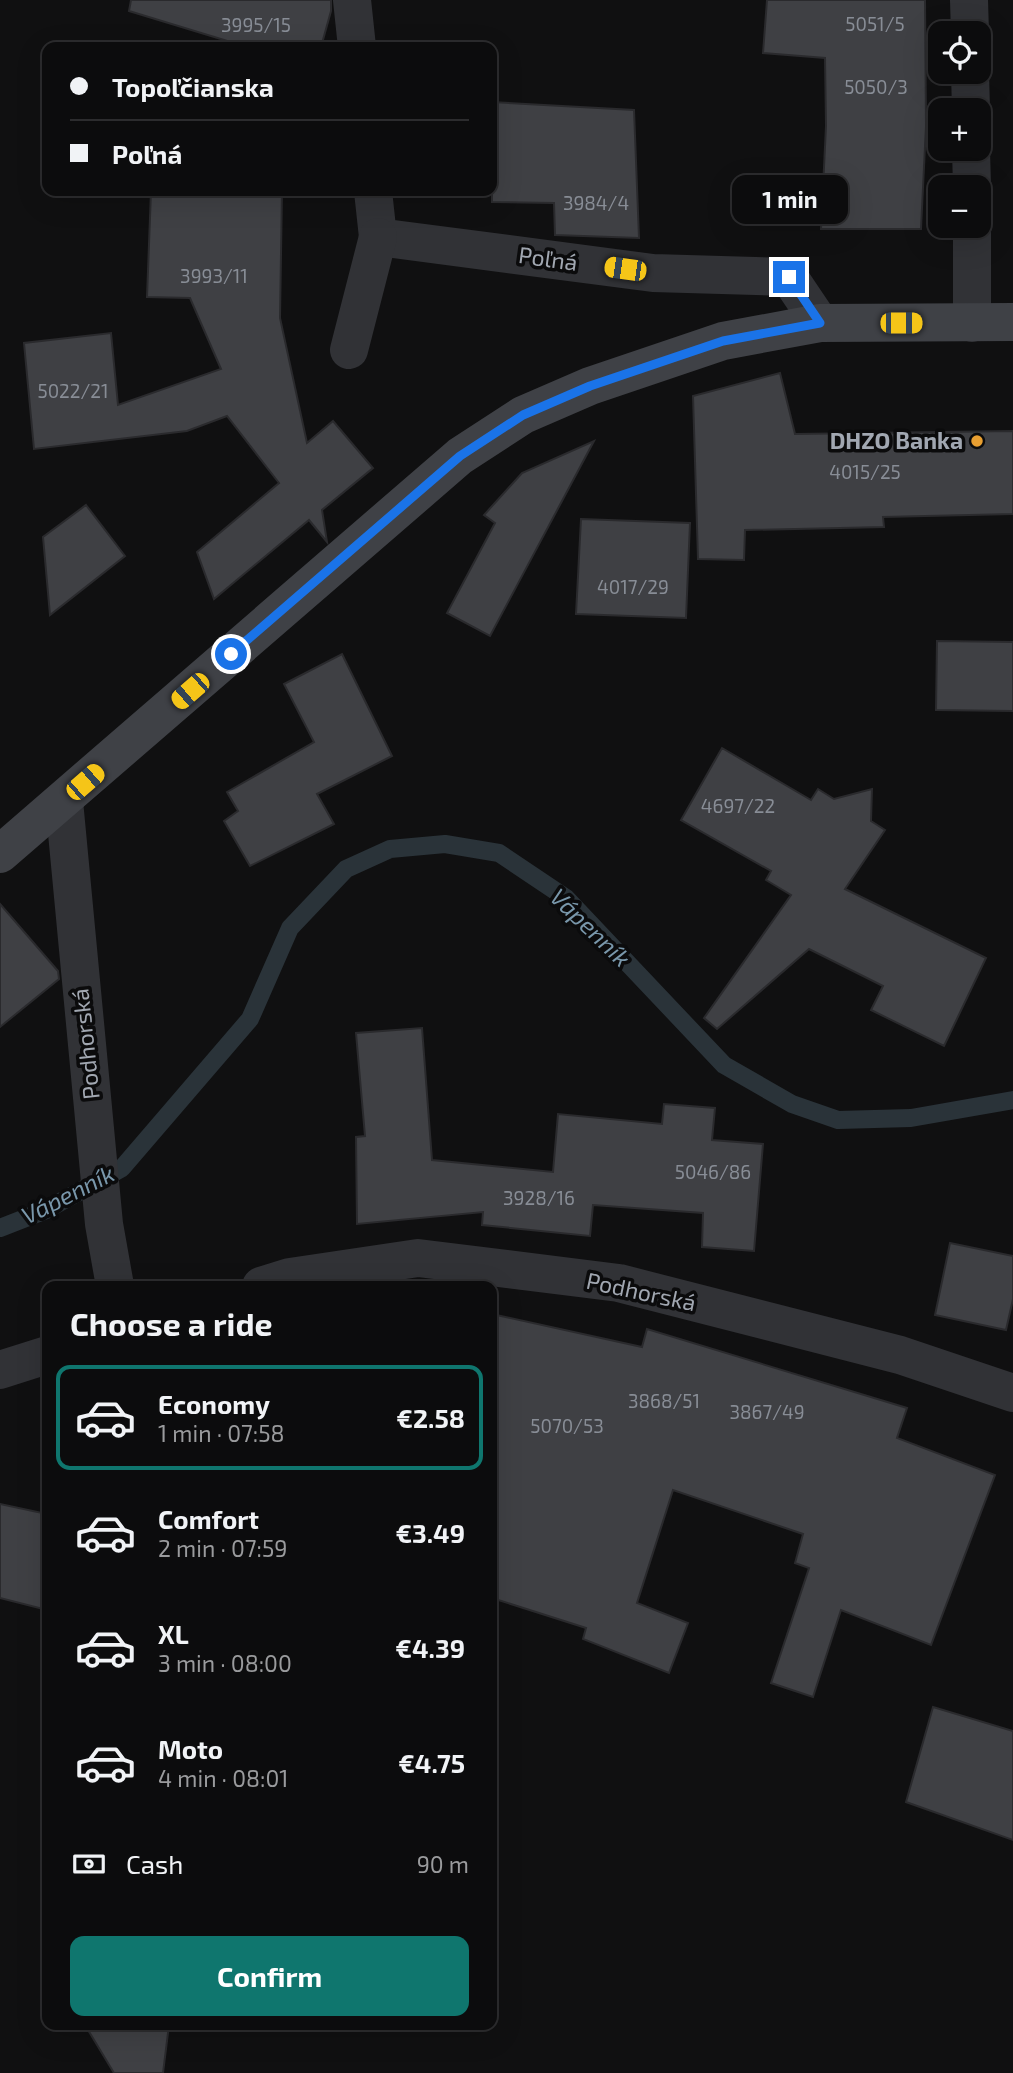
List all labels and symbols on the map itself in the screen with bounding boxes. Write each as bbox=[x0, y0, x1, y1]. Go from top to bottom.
house number: 5051/5 bbox=[845, 12, 905, 35]
house number: 3995/15 bbox=[221, 13, 291, 36]
house number: 5050/3 bbox=[844, 75, 908, 98]
callout: 1 min bbox=[731, 176, 847, 224]
house number: 3984/4 bbox=[563, 191, 629, 214]
street label: Poľná bbox=[517, 240, 579, 276]
car bbox=[603, 256, 648, 282]
route end bbox=[773, 261, 805, 293]
house number: 3993/11 bbox=[180, 264, 248, 287]
car bbox=[881, 313, 923, 334]
house number: 5022/21 bbox=[37, 379, 109, 402]
place label: DHZO Banka bbox=[830, 426, 963, 454]
marker: DHZO Banka bbox=[969, 433, 985, 449]
house number: 4015/25 bbox=[829, 460, 901, 483]
house number: 4017/29 bbox=[597, 575, 669, 598]
route start bbox=[215, 638, 247, 670]
car bbox=[168, 669, 213, 713]
car bbox=[63, 760, 108, 804]
house number: 4697/22 bbox=[701, 794, 775, 817]
water label: Vápenník bbox=[545, 882, 637, 972]
street label: Podhorská bbox=[65, 987, 105, 1101]
water label: Vápenník bbox=[16, 1158, 119, 1229]
house number: 5046/86 bbox=[675, 1160, 751, 1183]
house number: 3928/16 bbox=[503, 1186, 575, 1209]
street label: Podhorská bbox=[584, 1266, 699, 1316]
house number: 3868/51 bbox=[628, 1389, 700, 1412]
house number: 3867/49 bbox=[729, 1400, 805, 1423]
house number: 5070/53 bbox=[530, 1414, 604, 1437]

